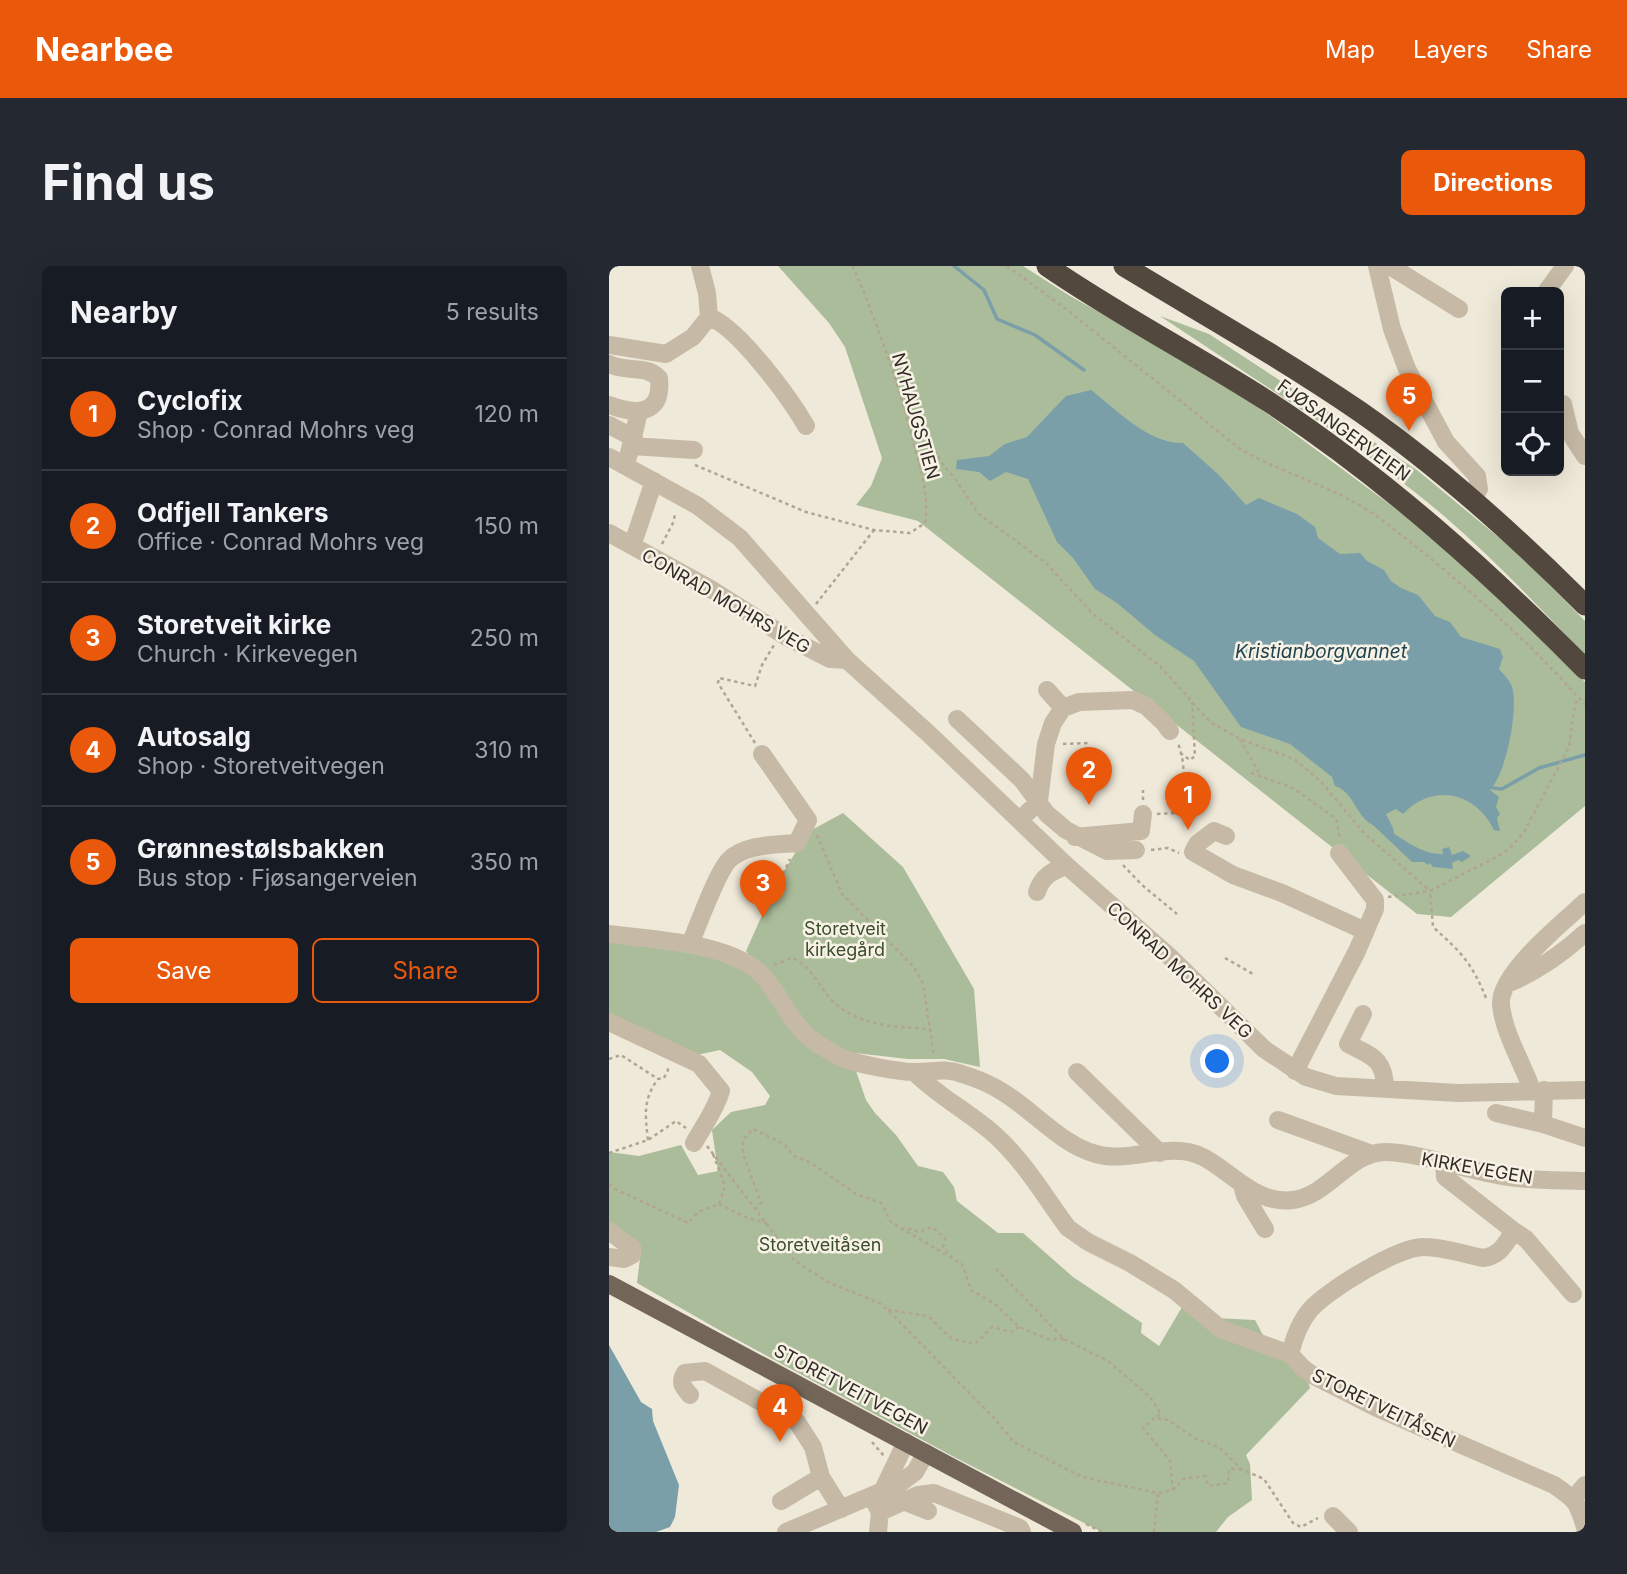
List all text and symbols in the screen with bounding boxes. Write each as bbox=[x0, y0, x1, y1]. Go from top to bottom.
text: Nearbee bbox=[35, 29, 173, 69]
text: Map bbox=[1325, 35, 1375, 64]
text: Layers bbox=[1413, 35, 1488, 64]
text: Share bbox=[1526, 35, 1592, 64]
button: Directions bbox=[1401, 150, 1585, 215]
text: Find us bbox=[42, 153, 215, 212]
map controls bbox=[1501, 287, 1564, 476]
button: + bbox=[1501, 287, 1564, 350]
text: Nearby bbox=[70, 294, 178, 330]
text: 5 results bbox=[446, 298, 539, 326]
street label: NYHAUGSTIEN bbox=[888, 350, 944, 482]
button: − bbox=[1501, 350, 1564, 413]
pin: 5 bbox=[1386, 373, 1432, 431]
street label: FJØSANGERVEIEN bbox=[1274, 375, 1414, 485]
text: Cyclofix bbox=[137, 385, 243, 416]
text: 1 bbox=[88, 400, 98, 428]
text: 120 m bbox=[474, 400, 539, 428]
button: locate bbox=[1501, 413, 1564, 476]
text: Shop · Conrad Mohrs veg bbox=[137, 416, 415, 444]
text: Odfjell Tankers bbox=[137, 497, 329, 528]
text: 2 bbox=[86, 512, 100, 540]
text: 150 m bbox=[475, 512, 539, 540]
text: Office · Conrad Mohrs veg bbox=[137, 528, 424, 556]
street label: CONRAD MOHRS VEG bbox=[638, 544, 814, 658]
text: Storetveit kirke bbox=[137, 609, 331, 640]
text: 3 bbox=[86, 624, 100, 652]
text: 250 m bbox=[470, 624, 539, 652]
text: Church · Kirkevegen bbox=[137, 640, 358, 668]
water label: Kristianborgvannet bbox=[1235, 640, 1408, 663]
text: Autosalg bbox=[137, 721, 251, 752]
text: 4 bbox=[85, 736, 101, 764]
text: 310 m bbox=[474, 736, 539, 764]
pin: 2 bbox=[1066, 747, 1112, 805]
text: Shop · Storetveitvegen bbox=[137, 752, 385, 780]
pin: 1 bbox=[1165, 772, 1211, 830]
text: Grønnestølsbakken bbox=[137, 833, 385, 864]
text: 5 bbox=[86, 848, 100, 876]
text: 350 m bbox=[470, 848, 539, 876]
pin: 3 bbox=[740, 860, 786, 918]
text: Bus stop · Fjøsangerveien bbox=[137, 864, 418, 892]
street label: CONRAD MOHRS VEG bbox=[1103, 897, 1257, 1043]
park label: Storetveit kirkegård bbox=[804, 918, 886, 960]
button: Save bbox=[70, 938, 298, 1003]
button: Share bbox=[312, 938, 539, 1003]
your location bbox=[1200, 1044, 1234, 1078]
street label: KIRKEVEGEN bbox=[1420, 1148, 1534, 1188]
park label: Storetveitåsen bbox=[759, 1234, 881, 1255]
street label: STORETVEITVEGEN bbox=[771, 1340, 931, 1438]
street label: STORETVEITÅSEN bbox=[1309, 1362, 1460, 1452]
pin: 4 bbox=[757, 1384, 803, 1442]

